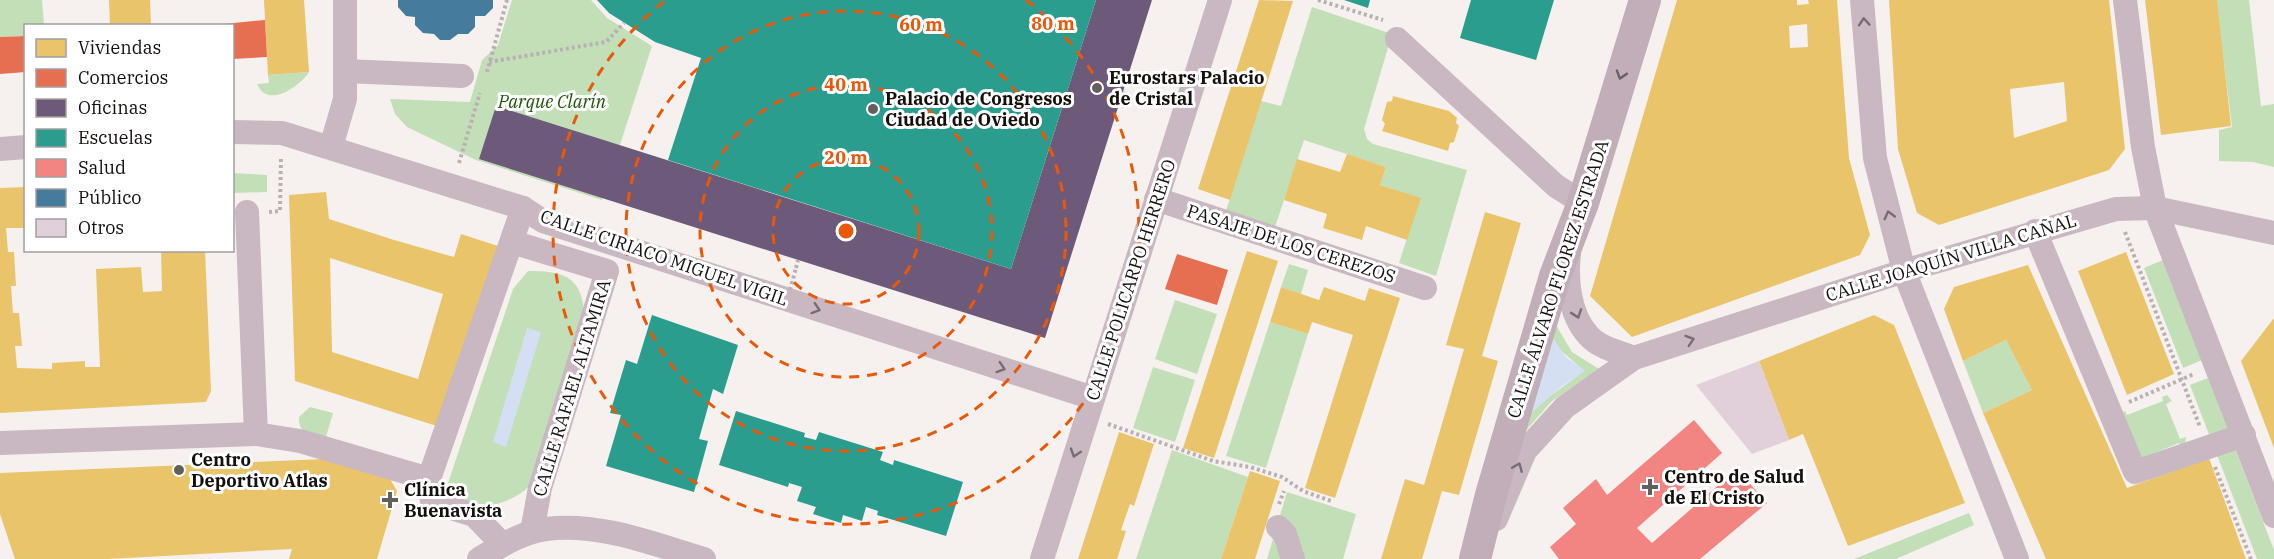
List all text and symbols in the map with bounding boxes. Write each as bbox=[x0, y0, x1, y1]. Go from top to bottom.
text: 80 m bbox=[1031, 12, 1075, 35]
text: 60 m bbox=[899, 13, 943, 36]
one-way arrow bbox=[1858, 17, 1871, 26]
legend bbox=[24, 24, 234, 252]
text: Viviendas bbox=[78, 36, 161, 59]
text: Comercios bbox=[78, 66, 168, 89]
place label: Eurostars Palacio de Cristal bbox=[1109, 66, 1265, 110]
one-way arrow bbox=[1616, 70, 1628, 80]
text: 40 m bbox=[824, 73, 868, 96]
marker: Eurostars Palacio de Cristal bbox=[1090, 81, 1104, 95]
place label: Palacio de Congresos Ciudad de Oviedo bbox=[885, 87, 1072, 131]
park label: Parque Clarín bbox=[497, 90, 607, 113]
text: Oficinas bbox=[78, 96, 147, 119]
marker: Palacio de Congresos Ciudad de Oviedo bbox=[866, 102, 880, 116]
text: Escuelas bbox=[78, 126, 152, 149]
street label: CALLE ÁLVARO FLOREZ ESTRADA bbox=[1502, 136, 1614, 421]
text: 20 m bbox=[824, 146, 868, 169]
text: Salud bbox=[78, 156, 126, 179]
street label: CALLE POLICARPO HERRERO bbox=[1081, 156, 1180, 403]
text: Público bbox=[78, 186, 142, 209]
street label: PASAJE DE LOS CEREZOS bbox=[1184, 199, 1398, 288]
street label: CALLE CIRIACO MIGUEL VIGIL bbox=[537, 204, 791, 311]
street label: CALLE JOAQUÍN VILLA CAÑAL bbox=[1823, 208, 2079, 307]
one-way arrow bbox=[1884, 210, 1897, 220]
text: Otros bbox=[78, 216, 124, 239]
centre of rings bbox=[836, 221, 856, 241]
street label: CALLE RAFAEL ALTAMIRA bbox=[527, 276, 616, 499]
one-way arrow bbox=[810, 301, 821, 314]
one-way arrow bbox=[1570, 308, 1583, 319]
one-way arrow bbox=[1684, 335, 1695, 348]
one-way arrow bbox=[995, 361, 1006, 373]
one-way arrow bbox=[1070, 447, 1083, 458]
place label: Centro Deportivo Atlas bbox=[191, 448, 328, 492]
marker: Centro Deportivo Atlas bbox=[172, 463, 186, 477]
one-way arrow bbox=[1511, 463, 1523, 474]
place label: Centro de Salud de El Cristo bbox=[1664, 465, 1804, 509]
place label: Clínica Buenavista bbox=[404, 478, 502, 522]
marker: Centro de Salud de El Cristo bbox=[1641, 478, 1659, 496]
marker: Clínica Buenavista bbox=[381, 491, 399, 509]

